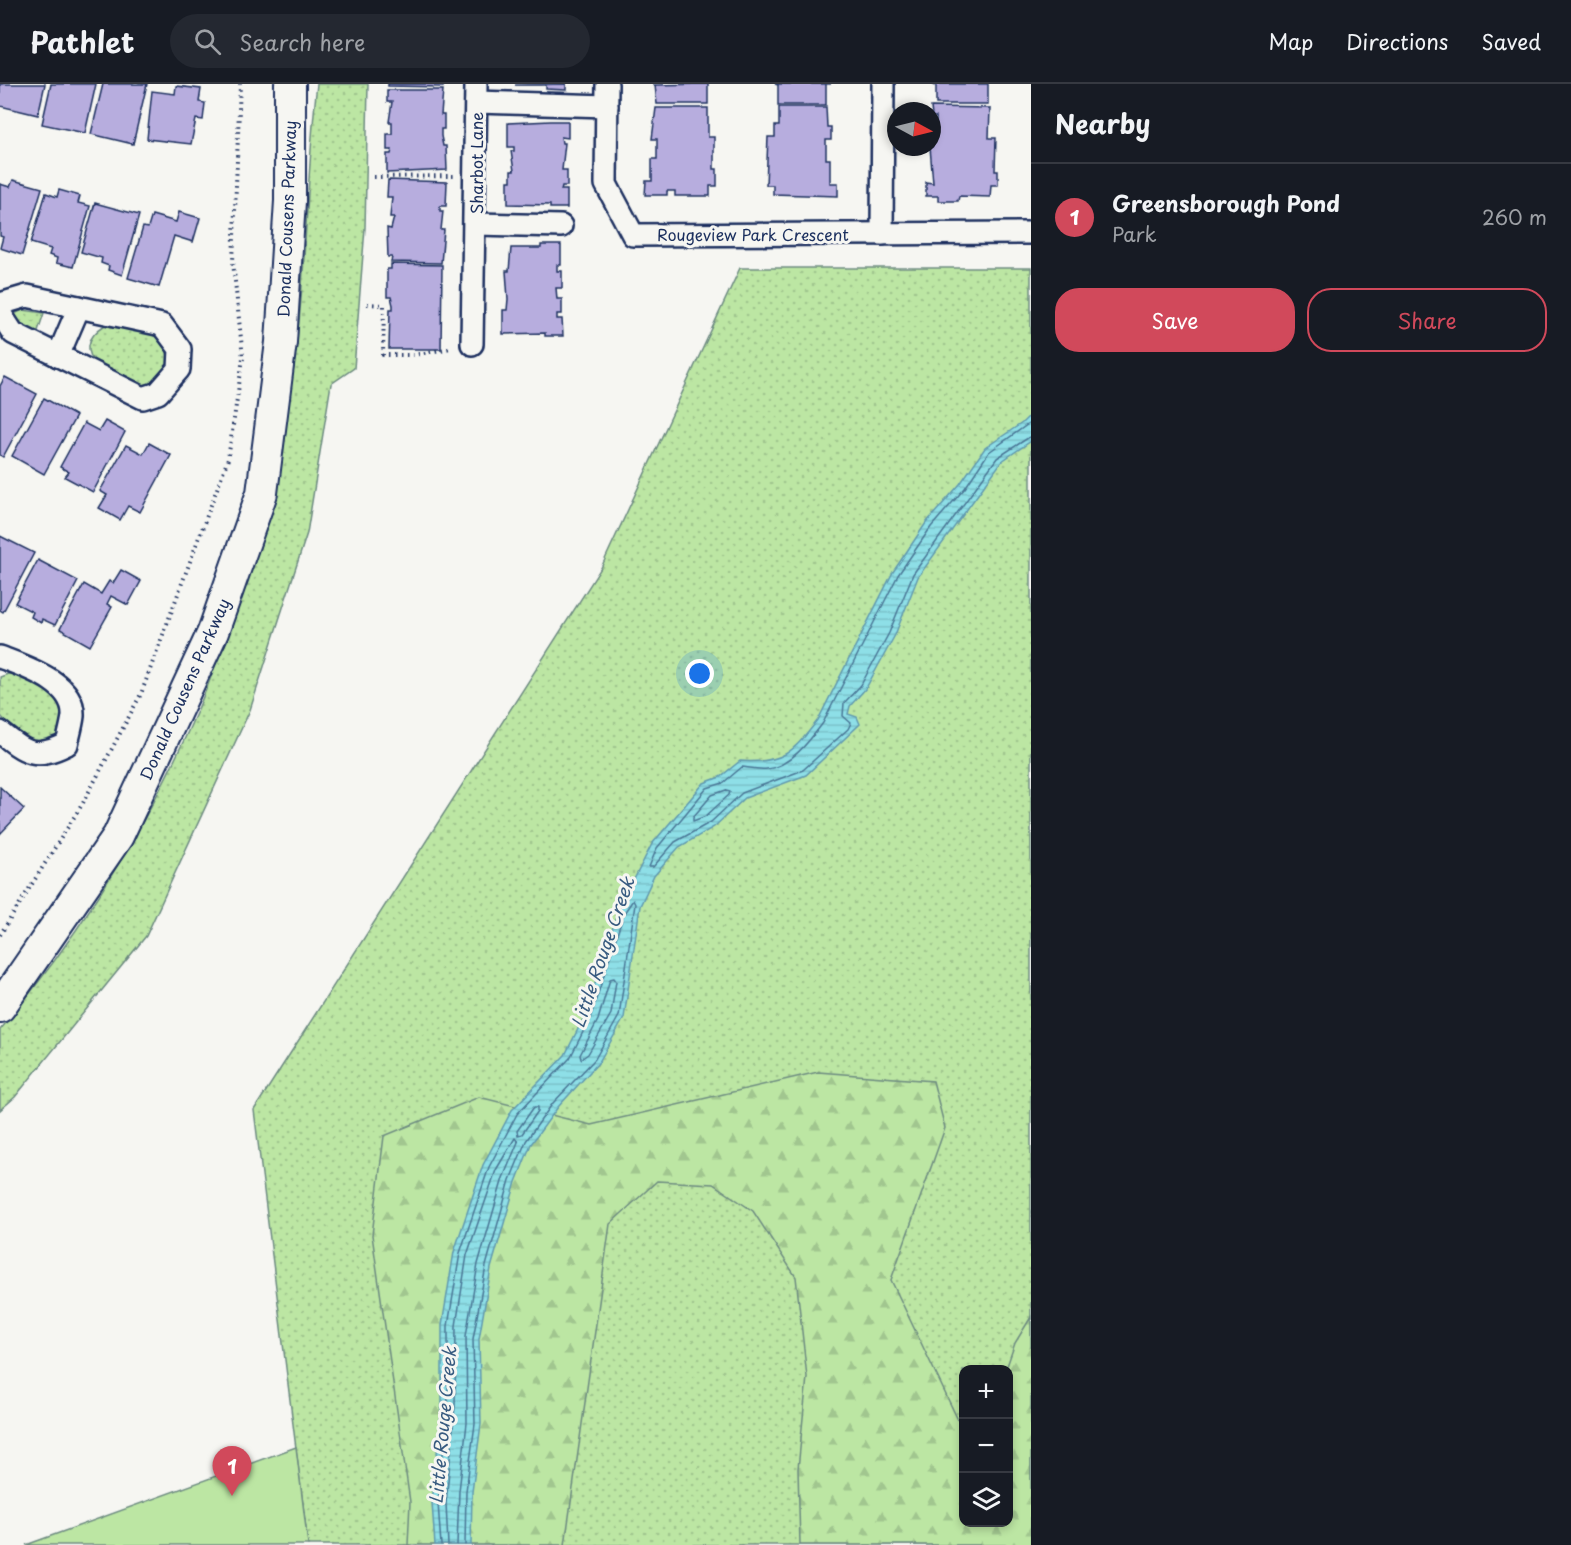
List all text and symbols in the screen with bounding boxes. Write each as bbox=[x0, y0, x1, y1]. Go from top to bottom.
search box bbox=[170, 14, 590, 68]
text: Pathlet bbox=[30, 20, 134, 63]
icon: search bbox=[191, 25, 224, 58]
text: Search here bbox=[239, 25, 365, 58]
text: Map bbox=[1268, 25, 1313, 57]
text: Directions bbox=[1346, 25, 1448, 57]
text: Saved bbox=[1481, 25, 1541, 57]
north arrow bbox=[887, 102, 941, 156]
text: Nearby bbox=[1055, 104, 1150, 143]
street label: Sharbot Lane bbox=[464, 112, 488, 214]
street label: Donald Cousens Parkway bbox=[271, 120, 301, 318]
text: Greensborough Pond bbox=[1112, 186, 1340, 219]
text: 1 bbox=[1070, 202, 1079, 232]
text: 260 m bbox=[1482, 202, 1547, 232]
text: Park bbox=[1112, 219, 1157, 249]
street label: Rougeview Park Crescent bbox=[657, 222, 849, 246]
button: Save bbox=[1055, 288, 1295, 352]
button: Share bbox=[1307, 288, 1547, 352]
street label: Donald Cousens Parkway bbox=[133, 594, 235, 784]
your location bbox=[685, 659, 714, 688]
water label: Little Rouge Creek bbox=[564, 872, 641, 1031]
water label: Little Rouge Creek bbox=[422, 1344, 462, 1505]
map controls bbox=[959, 1365, 1013, 1527]
button: + bbox=[959, 1365, 1013, 1419]
button: − bbox=[959, 1419, 1013, 1473]
pin: 1 bbox=[212, 1446, 252, 1496]
button: layers bbox=[959, 1473, 1013, 1527]

